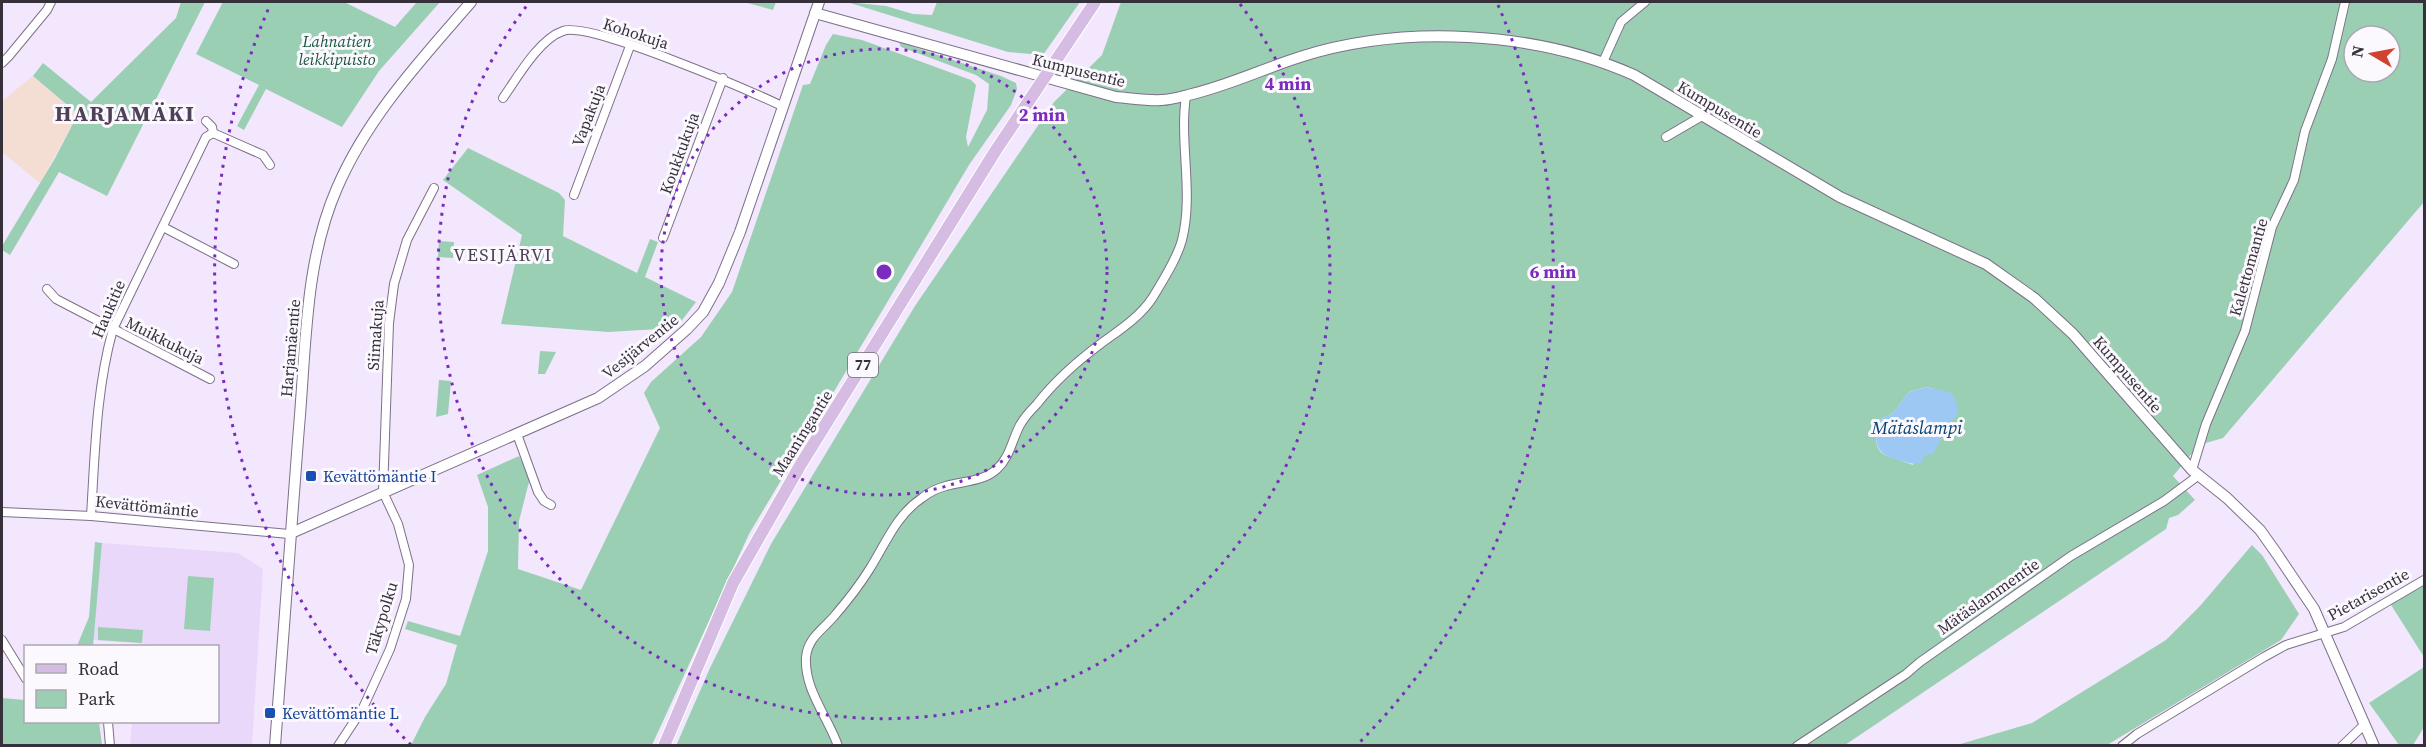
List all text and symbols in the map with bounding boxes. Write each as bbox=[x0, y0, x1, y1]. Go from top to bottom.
street label: Kohokuja bbox=[600, 12, 672, 54]
north arrow bbox=[2342, 24, 2402, 84]
park label: Lahnatien leikkipuisto bbox=[299, 30, 376, 70]
text: N bbox=[2345, 43, 2369, 59]
street label: Kumpusentie bbox=[1030, 48, 1128, 92]
text: 4 min bbox=[1265, 71, 1311, 96]
street label: Kumpusentie bbox=[1674, 75, 1766, 143]
street label: Vapakuja bbox=[566, 80, 610, 149]
district label: HARJAMÄKI bbox=[55, 98, 195, 128]
text: 2 min bbox=[1019, 102, 1065, 127]
street label: Koukkukuja bbox=[654, 108, 704, 197]
street label: Kalettomantie bbox=[2223, 215, 2273, 319]
district label: VESIJÄRVI bbox=[453, 242, 553, 267]
text: 6 min bbox=[1530, 259, 1576, 284]
centre of rings bbox=[874, 262, 894, 282]
street label: Haukitie bbox=[86, 276, 130, 342]
street label: Harjamäentie bbox=[275, 298, 305, 398]
street label: Siimakuja bbox=[362, 298, 389, 371]
street label: Vesijärventie bbox=[597, 308, 683, 384]
street label: Muikkukuja bbox=[122, 311, 209, 370]
street label: Kumpusentie bbox=[2088, 331, 2168, 417]
road number: 77 bbox=[848, 353, 878, 377]
street label: Maaningantie bbox=[767, 386, 837, 480]
water label: Mätäslampi bbox=[1870, 415, 1963, 440]
place label: Kevättömäntie I bbox=[323, 465, 437, 487]
marker: Kevättömäntie I bbox=[304, 469, 318, 483]
street label: Kevättömäntie bbox=[94, 490, 200, 522]
street label: Mätäslammentie bbox=[1933, 553, 2043, 639]
street label: Pietarisentie bbox=[2323, 563, 2413, 625]
street label: Täkypolku bbox=[360, 579, 402, 657]
legend bbox=[24, 645, 219, 723]
text: Road bbox=[78, 656, 119, 681]
text: Park bbox=[78, 686, 115, 711]
place label: Kevättömäntie L bbox=[282, 702, 399, 724]
marker: Kevättömäntie L bbox=[263, 706, 277, 720]

